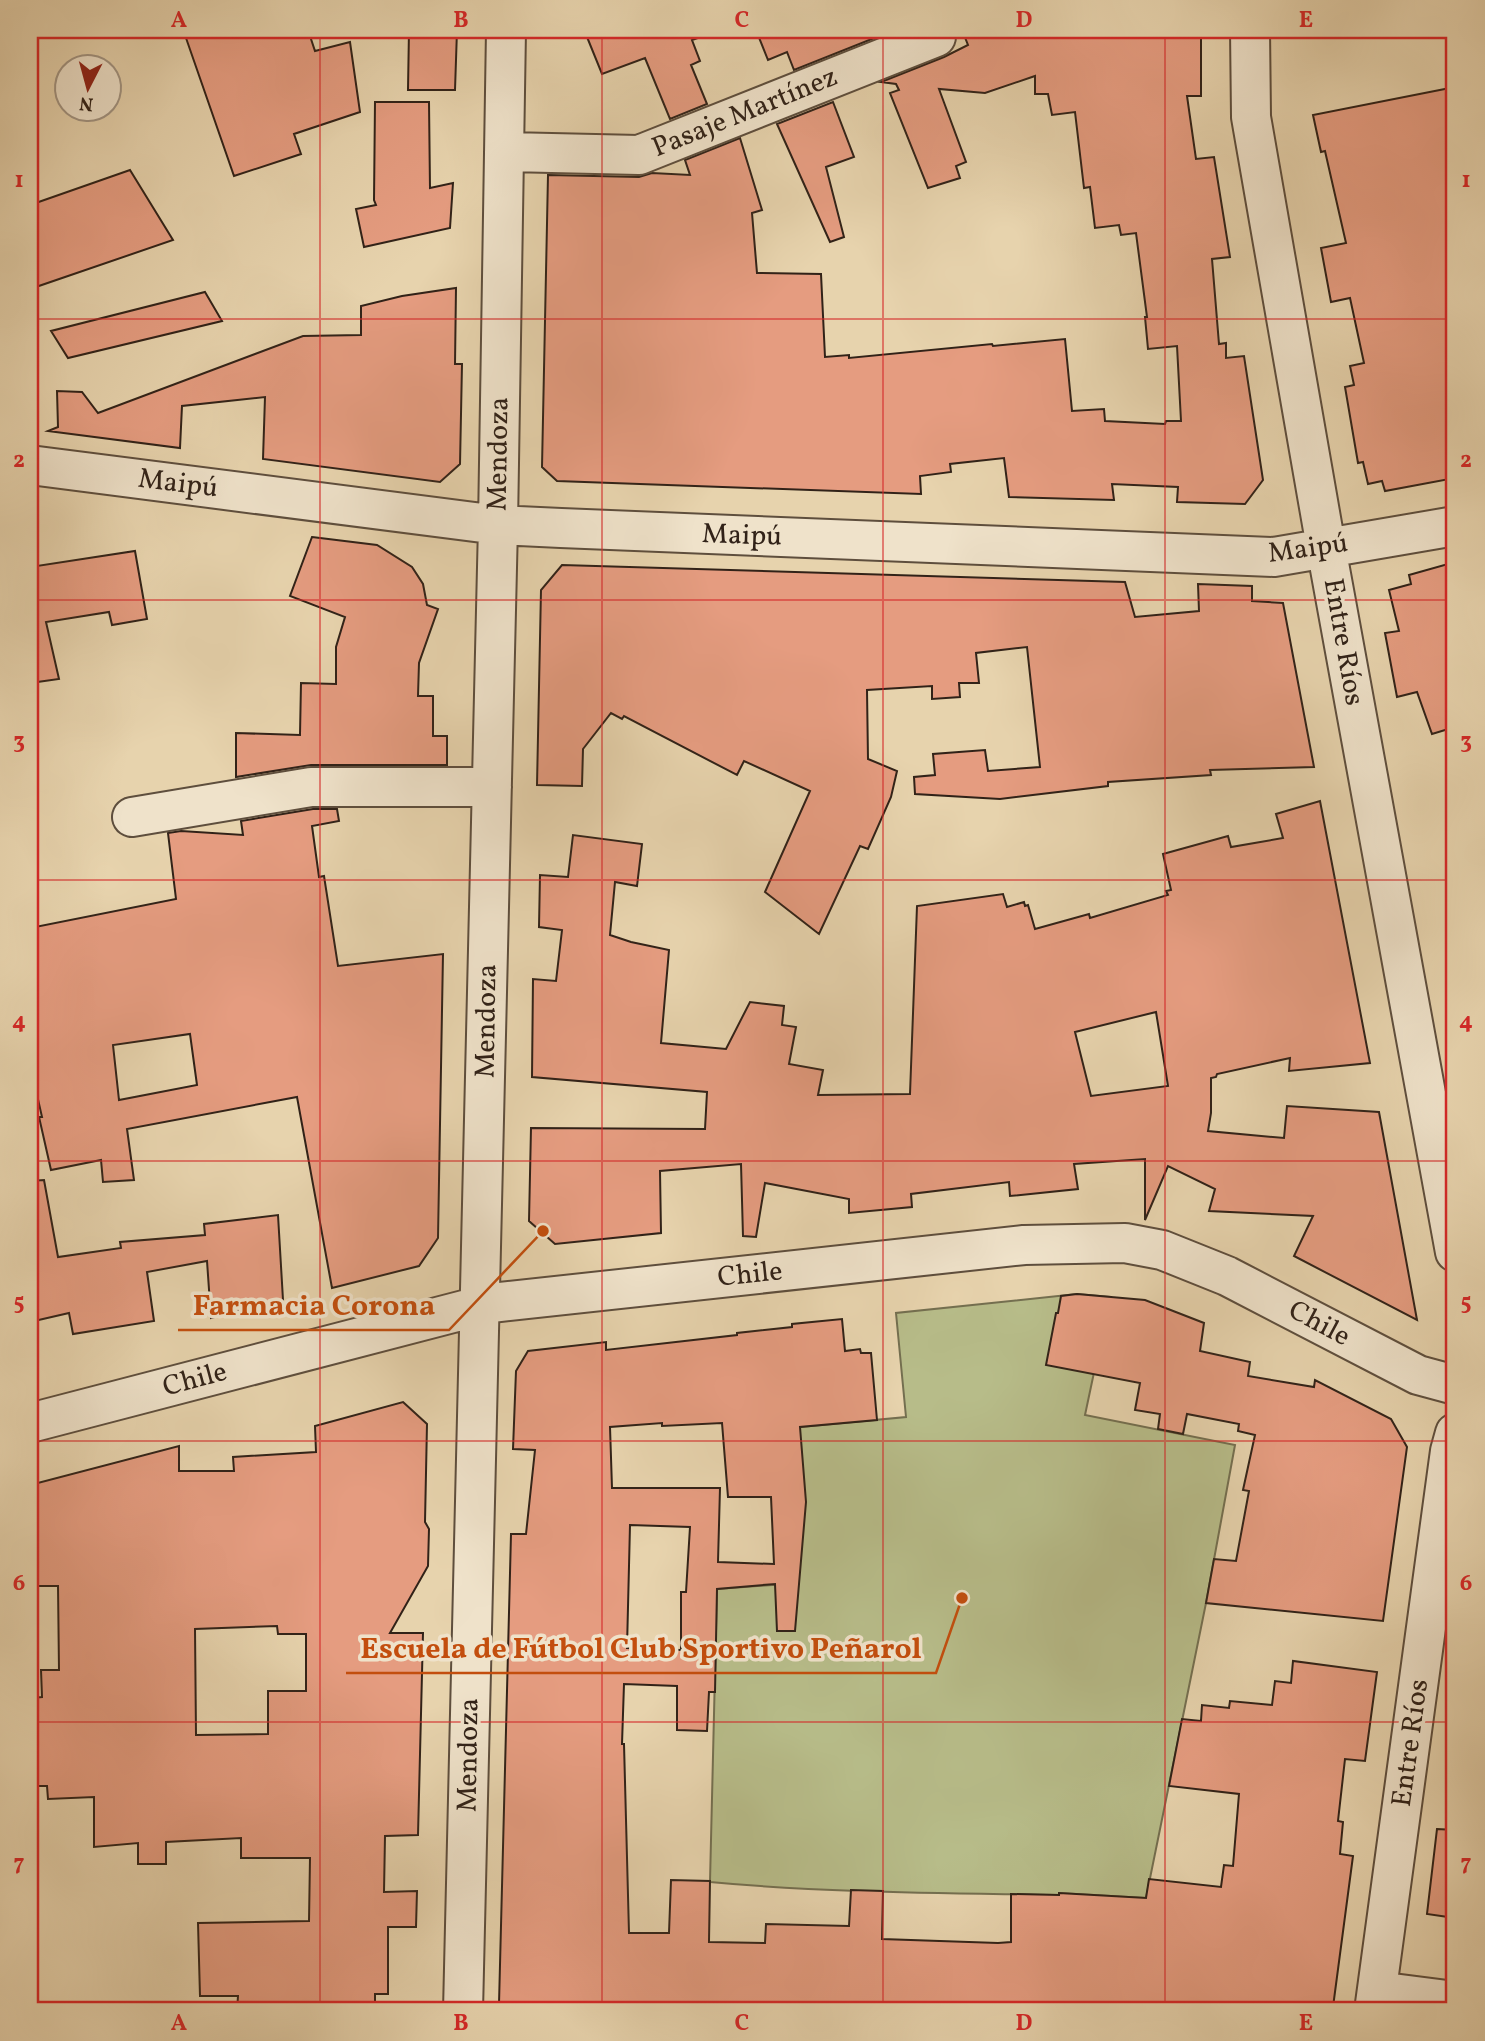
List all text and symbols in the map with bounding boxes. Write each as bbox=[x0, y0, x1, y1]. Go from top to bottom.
text: A bbox=[171, 5, 187, 37]
text: B bbox=[453, 5, 469, 37]
text: C bbox=[735, 5, 749, 37]
text: D bbox=[1016, 5, 1033, 37]
text: E bbox=[1299, 5, 1313, 37]
north arrow bbox=[52, 52, 122, 122]
street label: Pasaje Martínez bbox=[646, 58, 844, 168]
text: N bbox=[78, 89, 95, 117]
text: 1 bbox=[14, 165, 24, 197]
text: 1 bbox=[1461, 165, 1471, 197]
street label: Mendoza bbox=[479, 397, 519, 511]
text: 2 bbox=[13, 445, 25, 477]
text: 2 bbox=[1460, 445, 1472, 477]
street label: Maipú bbox=[136, 460, 220, 508]
street label: Maipú bbox=[701, 515, 783, 557]
street label: Maipú bbox=[1266, 524, 1350, 574]
street label: Entre Ríos bbox=[1313, 575, 1373, 709]
text: 3 bbox=[13, 726, 25, 758]
text: 3 bbox=[1460, 726, 1472, 758]
street label: Mendoza bbox=[467, 964, 507, 1078]
text: 4 bbox=[12, 1006, 26, 1038]
text: 4 bbox=[1459, 1006, 1473, 1038]
street label: Chile bbox=[716, 1252, 784, 1298]
callout: Farmacia Corona bbox=[178, 1279, 449, 1330]
text: Farmacia Corona bbox=[193, 1286, 435, 1328]
text: 5 bbox=[13, 1287, 25, 1319]
text: 5 bbox=[1460, 1287, 1472, 1319]
street label: Chile bbox=[1281, 1292, 1357, 1356]
street label: Chile bbox=[159, 1353, 231, 1407]
text: 6 bbox=[13, 1568, 25, 1600]
text: 6 bbox=[1460, 1568, 1472, 1600]
callout: Escuela de Fútbol Club Sportivo Peñarol bbox=[346, 1622, 936, 1673]
text: Escuela de Fútbol Club Sportivo Peñarol bbox=[360, 1629, 922, 1671]
street label: Entre Ríos bbox=[1383, 1677, 1439, 1809]
street label: Mendoza bbox=[449, 1698, 489, 1812]
text: 7 bbox=[14, 1848, 25, 1880]
text: 7 bbox=[1461, 1848, 1472, 1880]
text: A bbox=[171, 2008, 187, 2040]
text: B bbox=[453, 2008, 469, 2040]
text: C bbox=[735, 2008, 749, 2040]
text: D bbox=[1016, 2008, 1033, 2040]
text: E bbox=[1299, 2008, 1313, 2040]

